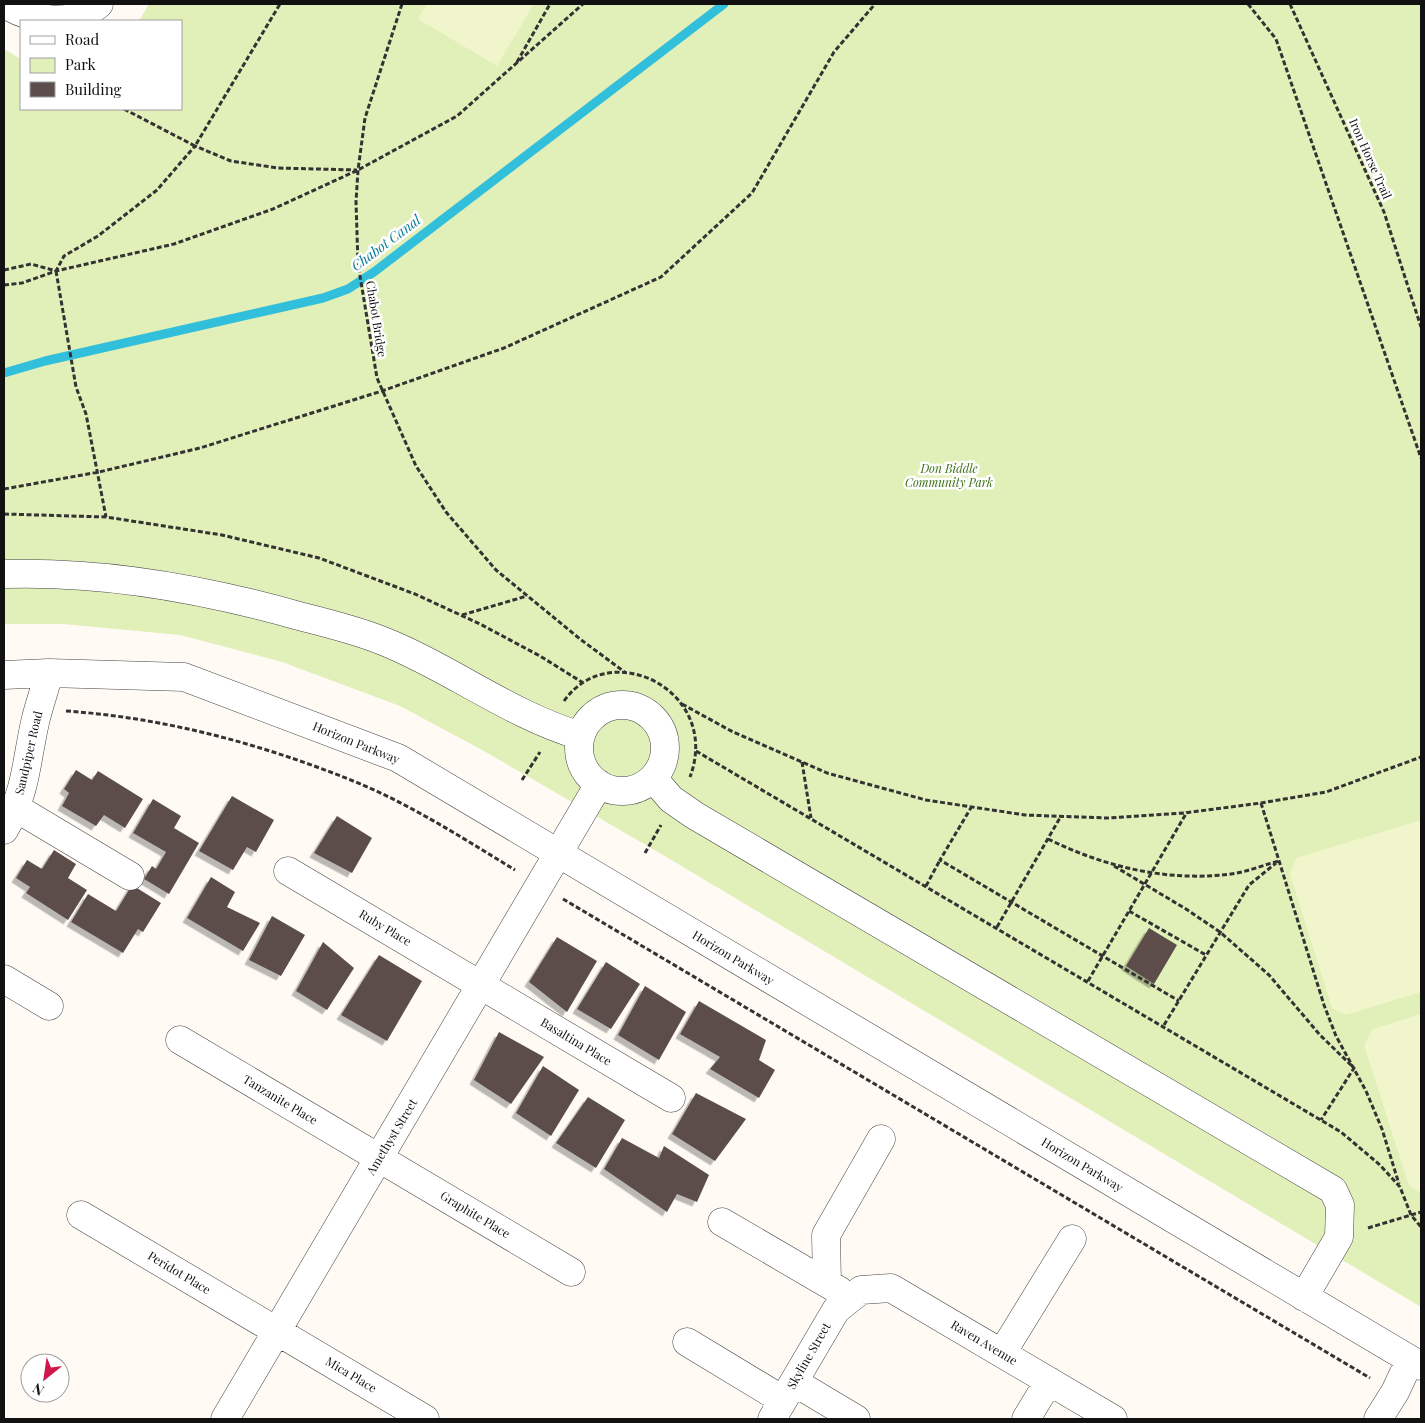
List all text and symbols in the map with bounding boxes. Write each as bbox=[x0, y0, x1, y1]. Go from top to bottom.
legend bbox=[20, 20, 182, 110]
text: Road bbox=[65, 29, 99, 49]
text: Park bbox=[65, 54, 97, 74]
text: Building bbox=[65, 79, 122, 99]
street label: Iron Horse Trail bbox=[1346, 116, 1396, 202]
water label: Chabot Canal bbox=[347, 210, 425, 275]
street label: Chabot Bridge bbox=[363, 279, 391, 358]
park label: Don Biddle Community Park bbox=[905, 460, 993, 490]
street label: Sandpiper Road bbox=[11, 709, 45, 796]
street label: Horizon Parkway bbox=[311, 717, 402, 767]
street label: Ruby Place bbox=[356, 905, 415, 949]
street label: Horizon Parkway bbox=[690, 926, 777, 988]
street label: Basaltina Place bbox=[538, 1014, 615, 1069]
street label: Tanzanite Place bbox=[240, 1071, 321, 1128]
street label: Amethyst Street bbox=[362, 1095, 421, 1178]
street label: Horizon Parkway bbox=[1039, 1133, 1126, 1195]
street label: Graphite Place bbox=[438, 1187, 513, 1241]
street label: Peridot Place bbox=[145, 1247, 214, 1297]
street label: Raven Avenue bbox=[948, 1316, 1021, 1368]
street label: Skyline Street bbox=[783, 1319, 834, 1392]
north arrow bbox=[20, 1353, 70, 1403]
street label: Mica Place bbox=[323, 1353, 380, 1396]
text: N bbox=[29, 1379, 47, 1400]

